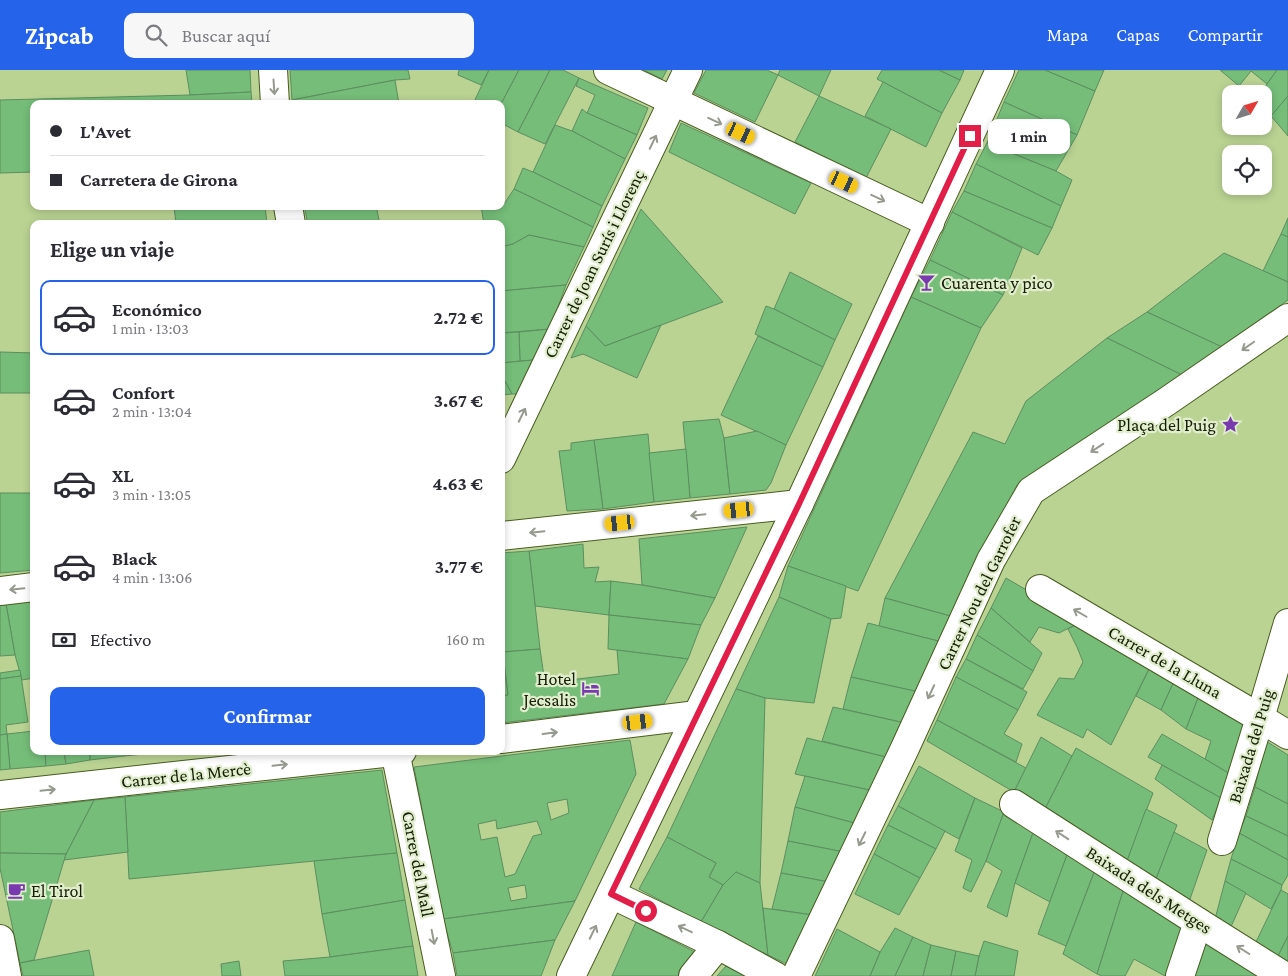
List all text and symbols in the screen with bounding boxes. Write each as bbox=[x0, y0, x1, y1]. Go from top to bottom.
search box bbox=[124, 13, 474, 58]
icon: search bbox=[142, 21, 170, 49]
text: Zipcab bbox=[25, 22, 94, 49]
text: Buscar aquí bbox=[182, 25, 270, 46]
text: Mapa bbox=[1047, 25, 1088, 45]
text: Capas bbox=[1116, 25, 1160, 45]
text: Compartir bbox=[1188, 25, 1263, 45]
one-way arrow bbox=[269, 79, 279, 95]
north arrow bbox=[1222, 85, 1272, 135]
map controls bbox=[1222, 85, 1272, 195]
one-way arrow bbox=[707, 117, 722, 126]
callout: 1 min bbox=[988, 118, 1070, 154]
car bbox=[724, 120, 757, 146]
text: L'Avet bbox=[80, 121, 131, 142]
route end bbox=[959, 125, 981, 147]
text: 1 min bbox=[1011, 128, 1047, 145]
one-way arrow bbox=[649, 135, 658, 150]
button: locate bbox=[1222, 145, 1272, 195]
street label: Carrer de Joan Surís i Llorenç bbox=[540, 166, 649, 361]
text: Carretera de Girona bbox=[80, 169, 238, 190]
car bbox=[827, 169, 860, 195]
one-way arrow bbox=[870, 194, 885, 203]
text: Elige un viaje bbox=[50, 237, 174, 262]
bar icon: Cuarenta y pico bbox=[917, 273, 937, 293]
place label: Cuarenta y pico bbox=[941, 273, 1053, 293]
icon: car bbox=[52, 295, 97, 340]
text: Económico bbox=[112, 299, 202, 320]
text: 2.72 € bbox=[434, 307, 483, 328]
text: 1 min · 13:03 bbox=[112, 320, 189, 337]
one-way arrow bbox=[1241, 341, 1255, 351]
icon: car bbox=[52, 378, 97, 423]
text: Confort bbox=[112, 382, 175, 403]
text: 3.67 € bbox=[434, 390, 483, 411]
text: 2 min · 13:04 bbox=[112, 403, 192, 420]
one-way arrow bbox=[518, 408, 528, 423]
place label: Plaça del Puig bbox=[1117, 415, 1216, 435]
place icon: Plaça del Puig bbox=[1220, 415, 1240, 435]
one-way arrow bbox=[1090, 443, 1104, 453]
icon: car bbox=[52, 461, 97, 506]
text: XL bbox=[112, 465, 134, 486]
text: 4.63 € bbox=[432, 473, 483, 494]
text: 3 min · 13:05 bbox=[112, 486, 191, 503]
car bbox=[723, 501, 754, 519]
one-way arrow bbox=[690, 510, 706, 520]
street label: Carrer Nou del Garrofer bbox=[933, 512, 1025, 673]
car bbox=[604, 514, 635, 532]
one-way arrow bbox=[529, 527, 545, 537]
icon: car bbox=[52, 544, 97, 589]
text: Black bbox=[112, 548, 157, 569]
text: 3.77 € bbox=[435, 556, 483, 577]
text: 4 min · 13:06 bbox=[112, 569, 192, 586]
one-way arrow bbox=[9, 584, 25, 594]
one-way arrow bbox=[1074, 607, 1088, 617]
street label: Carrer de la Lluna bbox=[1105, 621, 1225, 703]
icon: cash bbox=[50, 626, 78, 654]
text: Efectivo bbox=[90, 629, 151, 650]
text: 160 m bbox=[447, 631, 485, 648]
place label: Hotel Jecsalis bbox=[521, 669, 576, 710]
hotel icon: Hotel Jecsalis bbox=[580, 679, 600, 699]
one-way arrow bbox=[926, 684, 935, 699]
street label: Baixada del Puig bbox=[1224, 686, 1278, 805]
button: Confirmar bbox=[50, 687, 485, 745]
car bbox=[622, 713, 653, 731]
one-way arrow bbox=[541, 728, 557, 738]
street label: Carrer de la Mercè bbox=[120, 758, 252, 792]
one-way arrow bbox=[271, 760, 287, 770]
one-way arrow bbox=[40, 785, 56, 795]
street label: Carrer del Mall bbox=[398, 809, 438, 919]
one-way arrow bbox=[1055, 829, 1069, 839]
one-way arrow bbox=[857, 831, 866, 846]
street label: Baixada dels Metges bbox=[1083, 842, 1215, 938]
cafe icon: El Tirol bbox=[7, 881, 27, 901]
place label: El Tirol bbox=[31, 881, 83, 901]
route start bbox=[635, 900, 657, 922]
one-way arrow bbox=[678, 924, 693, 934]
one-way arrow bbox=[588, 925, 598, 940]
one-way arrow bbox=[428, 929, 438, 945]
one-way arrow bbox=[1236, 945, 1250, 956]

